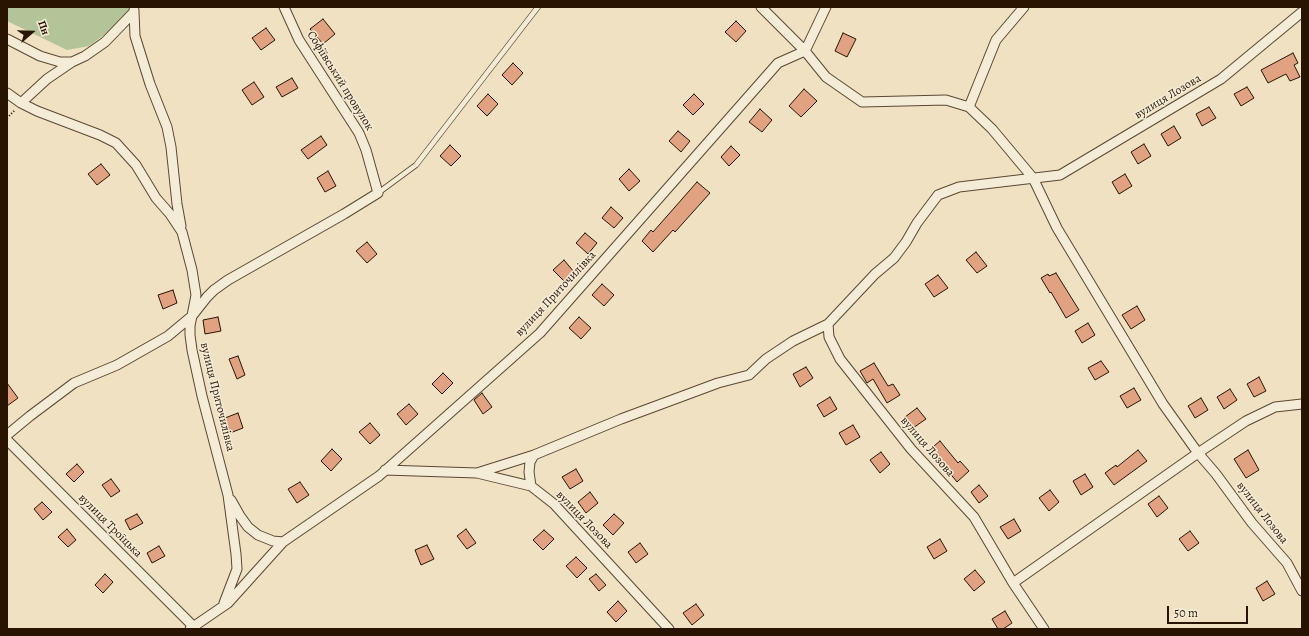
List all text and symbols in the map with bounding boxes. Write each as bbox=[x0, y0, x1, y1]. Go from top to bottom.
north arrow bbox=[12, 12, 52, 52]
text: Пн bbox=[34, 18, 53, 37]
street label: Софіївський провулок bbox=[303, 28, 377, 134]
street label: вулиця Лозова bbox=[1132, 71, 1204, 123]
street label: вулиця Приточилівка bbox=[513, 248, 599, 340]
street label: вулиця Приточилівка bbox=[197, 341, 237, 453]
street label: вулиця Лозова bbox=[897, 414, 957, 480]
street label: вулиця Лозова bbox=[1233, 479, 1291, 547]
street label: вулиця Лозова bbox=[553, 488, 615, 552]
street label: вулиця Троїцька bbox=[75, 491, 145, 561]
scale bar bbox=[1169, 598, 1250, 624]
text: 50 m bbox=[1174, 605, 1198, 621]

